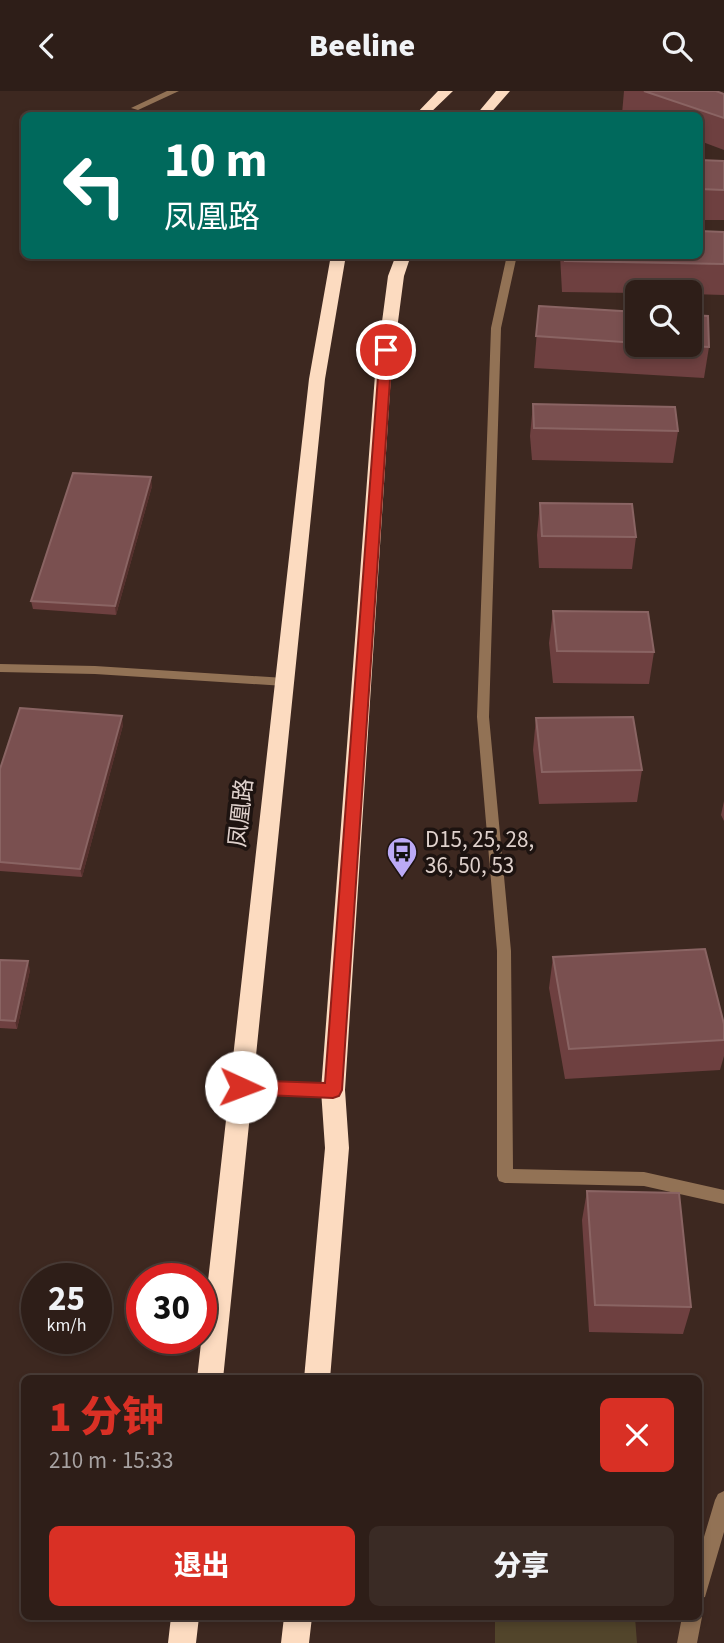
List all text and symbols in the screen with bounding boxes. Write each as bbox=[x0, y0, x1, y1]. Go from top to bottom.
text: Beeline bbox=[309, 23, 415, 69]
icon: back bbox=[28, 27, 66, 65]
icon: search bbox=[658, 27, 696, 65]
text: 10 m bbox=[164, 126, 268, 196]
icon: left bbox=[49, 140, 140, 231]
text: 凤凰路 bbox=[164, 195, 260, 241]
map controls bbox=[625, 280, 702, 357]
button: search bbox=[625, 280, 702, 357]
pin bbox=[356, 320, 416, 380]
icon: arrive bbox=[367, 331, 405, 369]
street label: 凤凰路 bbox=[221, 777, 261, 849]
place label: D15, 25, 28, 36, 50, 53 bbox=[425, 823, 534, 882]
bus stop icon: D15, 25, 28, 36, 50, 53 bbox=[385, 835, 419, 879]
position arrow bbox=[204, 1050, 278, 1124]
speed limit sign: 30 bbox=[126, 1263, 217, 1354]
text: 25 bbox=[48, 1274, 85, 1324]
text: km/h bbox=[47, 1313, 86, 1338]
text: 1 分钟 bbox=[49, 1388, 164, 1448]
button: close bbox=[600, 1398, 674, 1472]
text: 210 m · 15:33 bbox=[49, 1444, 173, 1477]
button: 退出 bbox=[49, 1526, 355, 1606]
button: 分享 bbox=[369, 1526, 674, 1606]

